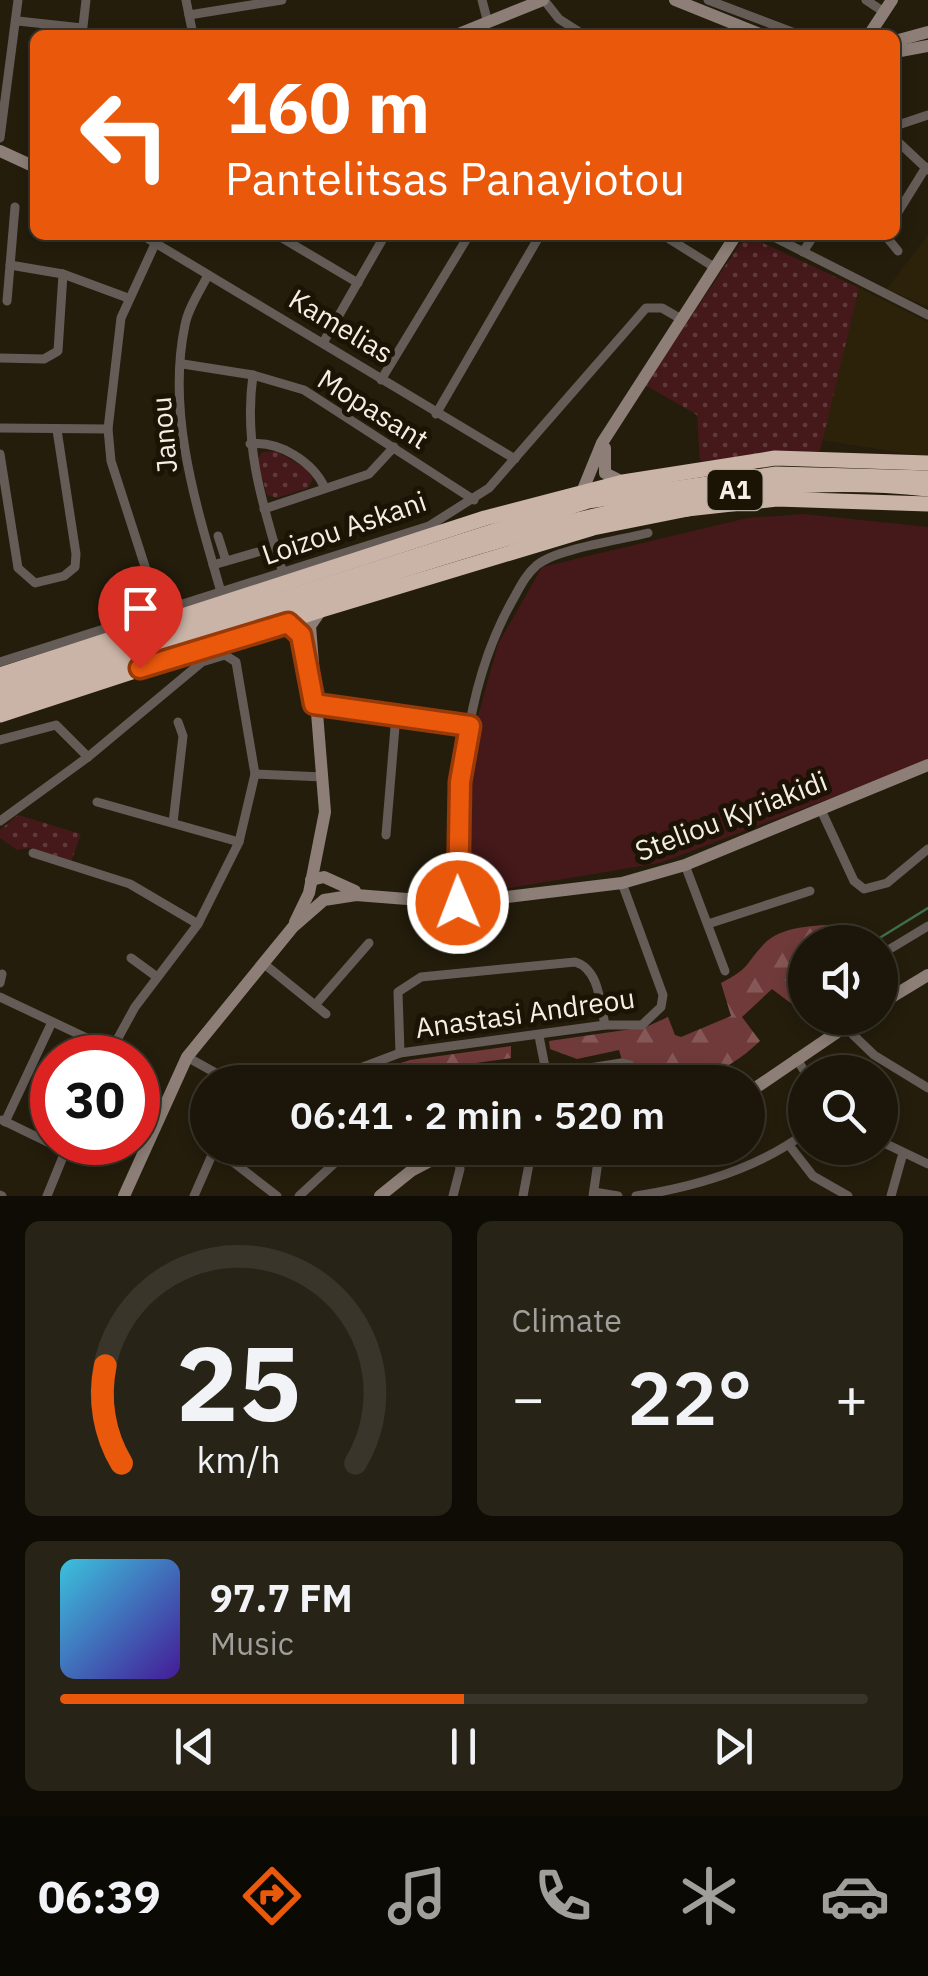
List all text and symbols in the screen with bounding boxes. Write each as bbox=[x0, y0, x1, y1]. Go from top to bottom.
text: 160 m bbox=[225, 61, 430, 152]
icon: left bbox=[60, 70, 190, 200]
text: Pantelitsas Panayiotou bbox=[225, 149, 685, 207]
street label: Kamelias bbox=[282, 280, 400, 371]
street label: Mopasant bbox=[311, 360, 436, 457]
street label: Janou bbox=[142, 395, 185, 475]
road number: A1 bbox=[708, 470, 762, 510]
street label: Loizou Askani bbox=[257, 482, 431, 573]
pin bbox=[98, 566, 183, 669]
icon: arrive bbox=[113, 581, 168, 636]
street label: Steliou Kyriakidi bbox=[630, 762, 832, 869]
position arrow bbox=[406, 851, 510, 955]
map controls bbox=[788, 925, 898, 1165]
button: sound bbox=[788, 925, 898, 1035]
street label: Anastasi Andreou bbox=[413, 979, 637, 1046]
speed limit sign: 30 bbox=[30, 1035, 160, 1165]
button: search bbox=[788, 1055, 898, 1165]
text: 06:41 · 2 min · 520 m bbox=[290, 1090, 665, 1139]
text: Climate bbox=[512, 1299, 622, 1341]
text: 25 bbox=[176, 1314, 301, 1450]
text: 22° bbox=[627, 1348, 752, 1446]
text: − bbox=[512, 1362, 545, 1433]
text: + bbox=[835, 1362, 868, 1433]
text: km/h bbox=[196, 1436, 280, 1483]
text: 97.7 FM bbox=[210, 1573, 353, 1622]
text: Music bbox=[210, 1622, 294, 1664]
icon: previous bbox=[167, 1719, 222, 1774]
icon: pause bbox=[436, 1719, 491, 1774]
icon: next bbox=[706, 1719, 761, 1774]
icon: directions bbox=[237, 1861, 307, 1931]
icon: music bbox=[382, 1861, 452, 1931]
icon: phone bbox=[528, 1861, 598, 1931]
icon: climate bbox=[674, 1861, 744, 1931]
icon: car bbox=[820, 1861, 890, 1931]
text: 06:39 bbox=[38, 1867, 161, 1925]

